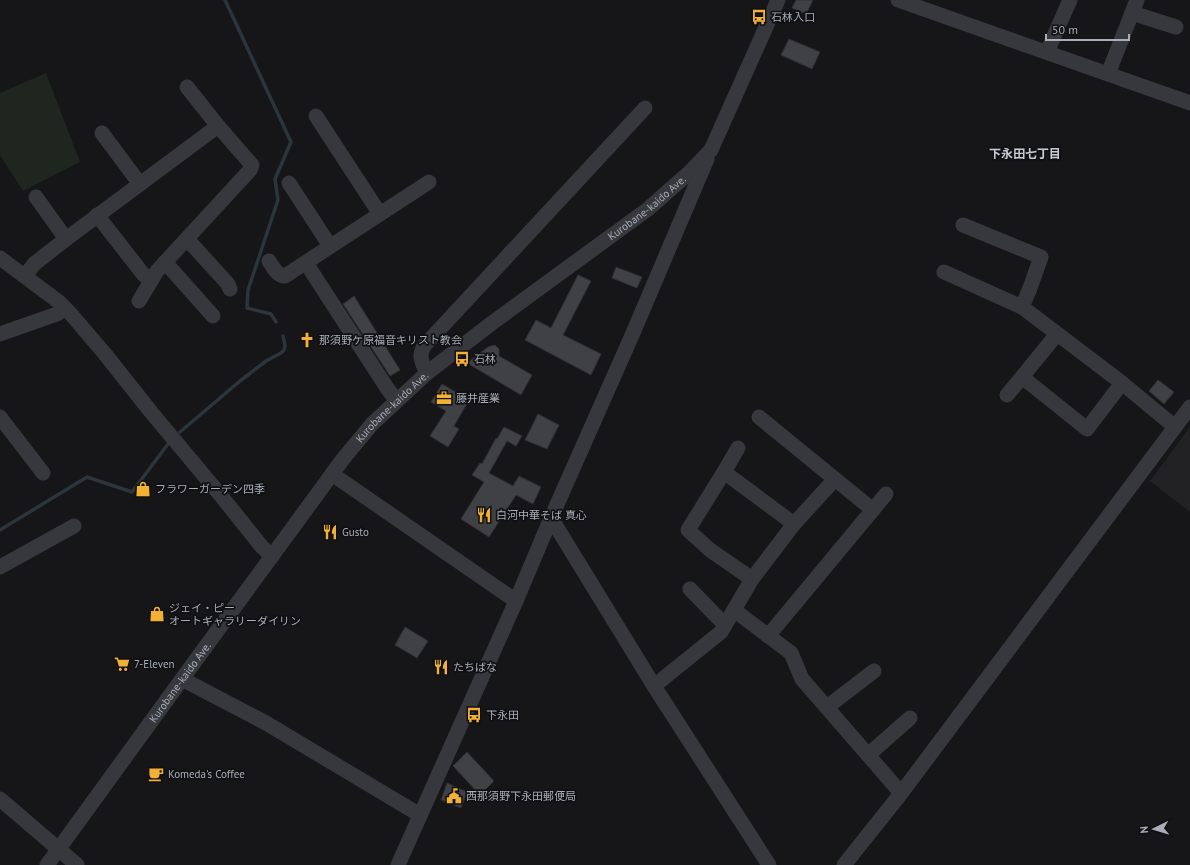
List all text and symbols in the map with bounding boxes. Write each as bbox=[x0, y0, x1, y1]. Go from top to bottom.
bus stop icon: 石林入口 bbox=[750, 8, 768, 26]
place label: 石林入口 bbox=[771, 10, 815, 24]
scale bar bbox=[1046, 16, 1129, 42]
text: 50 m bbox=[1052, 22, 1078, 37]
district label: 下永田七丁目 bbox=[989, 146, 1061, 161]
street label: Kurobane-kaido Ave. bbox=[605, 172, 689, 243]
church icon: 那須野ケ原福音キリスト教会 bbox=[298, 331, 316, 349]
place label: 那須野ケ原福音キリスト教会 bbox=[319, 333, 462, 347]
bus stop icon: 石林 bbox=[453, 350, 471, 368]
place label: 石林 bbox=[474, 352, 496, 366]
street label: Kurobane-kaido Ave. bbox=[353, 368, 431, 445]
office icon: 藤井産業 bbox=[435, 389, 453, 407]
place label: 藤井産業 bbox=[456, 391, 500, 405]
shop icon: フラワーガーデン四季 bbox=[134, 480, 152, 498]
place label: フラワーガーデン四季 bbox=[155, 482, 265, 496]
restaurant icon: 白河中華そば 真心 bbox=[475, 506, 493, 524]
place label: 白河中華そば 真心 bbox=[496, 508, 587, 522]
restaurant icon: Gusto bbox=[321, 523, 339, 541]
place label: Gusto bbox=[342, 525, 369, 539]
place label: ジェイ・ピー オートギャラリーダイリン bbox=[169, 601, 301, 628]
shop icon: ジェイ・ピー オートギャラリーダイリン bbox=[148, 605, 166, 623]
street label: Kurobane-kaido Ave. bbox=[146, 639, 214, 725]
supermarket icon: 7-Eleven bbox=[113, 655, 131, 673]
place label: 7-Eleven bbox=[134, 657, 175, 671]
restaurant icon: たちばな bbox=[432, 658, 450, 676]
place label: たちばな bbox=[453, 660, 497, 674]
bus stop icon: 下永田 bbox=[465, 706, 483, 724]
place label: 下永田 bbox=[486, 708, 519, 722]
cafe icon: Komeda's Coffee bbox=[147, 765, 165, 783]
place label: Komeda's Coffee bbox=[168, 767, 245, 781]
public building icon: 西那須野下永田郵便局 bbox=[445, 787, 463, 805]
place label: 西那須野下永田郵便局 bbox=[466, 789, 576, 803]
north arrow bbox=[1134, 809, 1174, 849]
text: N bbox=[1137, 826, 1151, 834]

